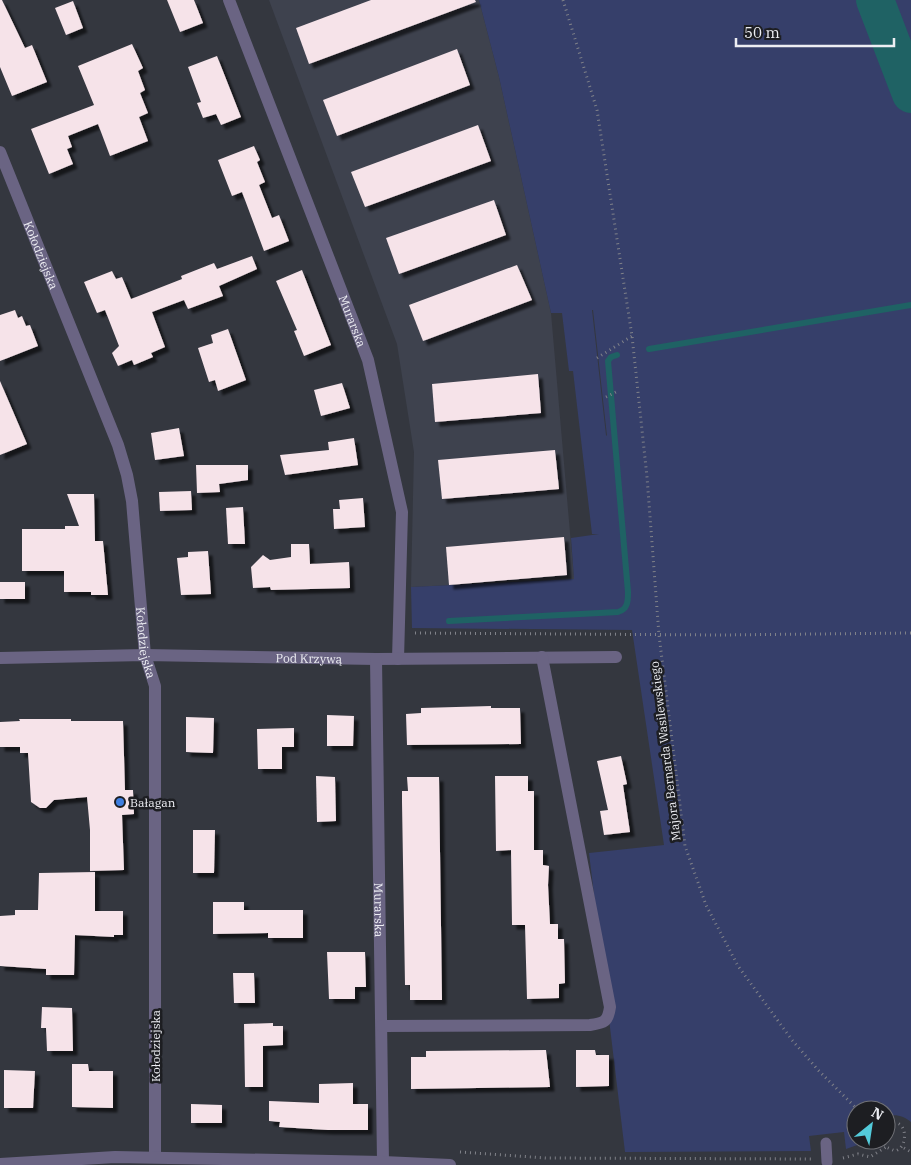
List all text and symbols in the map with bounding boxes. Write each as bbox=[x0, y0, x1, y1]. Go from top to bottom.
scale bar bbox=[736, 15, 894, 47]
text: 50 m bbox=[744, 23, 780, 42]
street label: Kołodziejska bbox=[21, 219, 62, 292]
street label: Murarska bbox=[336, 293, 370, 349]
street label: Kołodziejska bbox=[133, 606, 160, 680]
street label: Pod Krzywą bbox=[276, 650, 343, 666]
street label: Majora Bernarda Wasilewskiego bbox=[647, 660, 683, 842]
place label: Bałagan bbox=[130, 795, 176, 810]
marker: Bałagan bbox=[114, 796, 126, 808]
street label: Murarska bbox=[372, 883, 387, 938]
street label: Kołodziejska bbox=[148, 1009, 163, 1082]
north arrow bbox=[846, 1100, 896, 1150]
text: N bbox=[868, 1103, 887, 1124]

